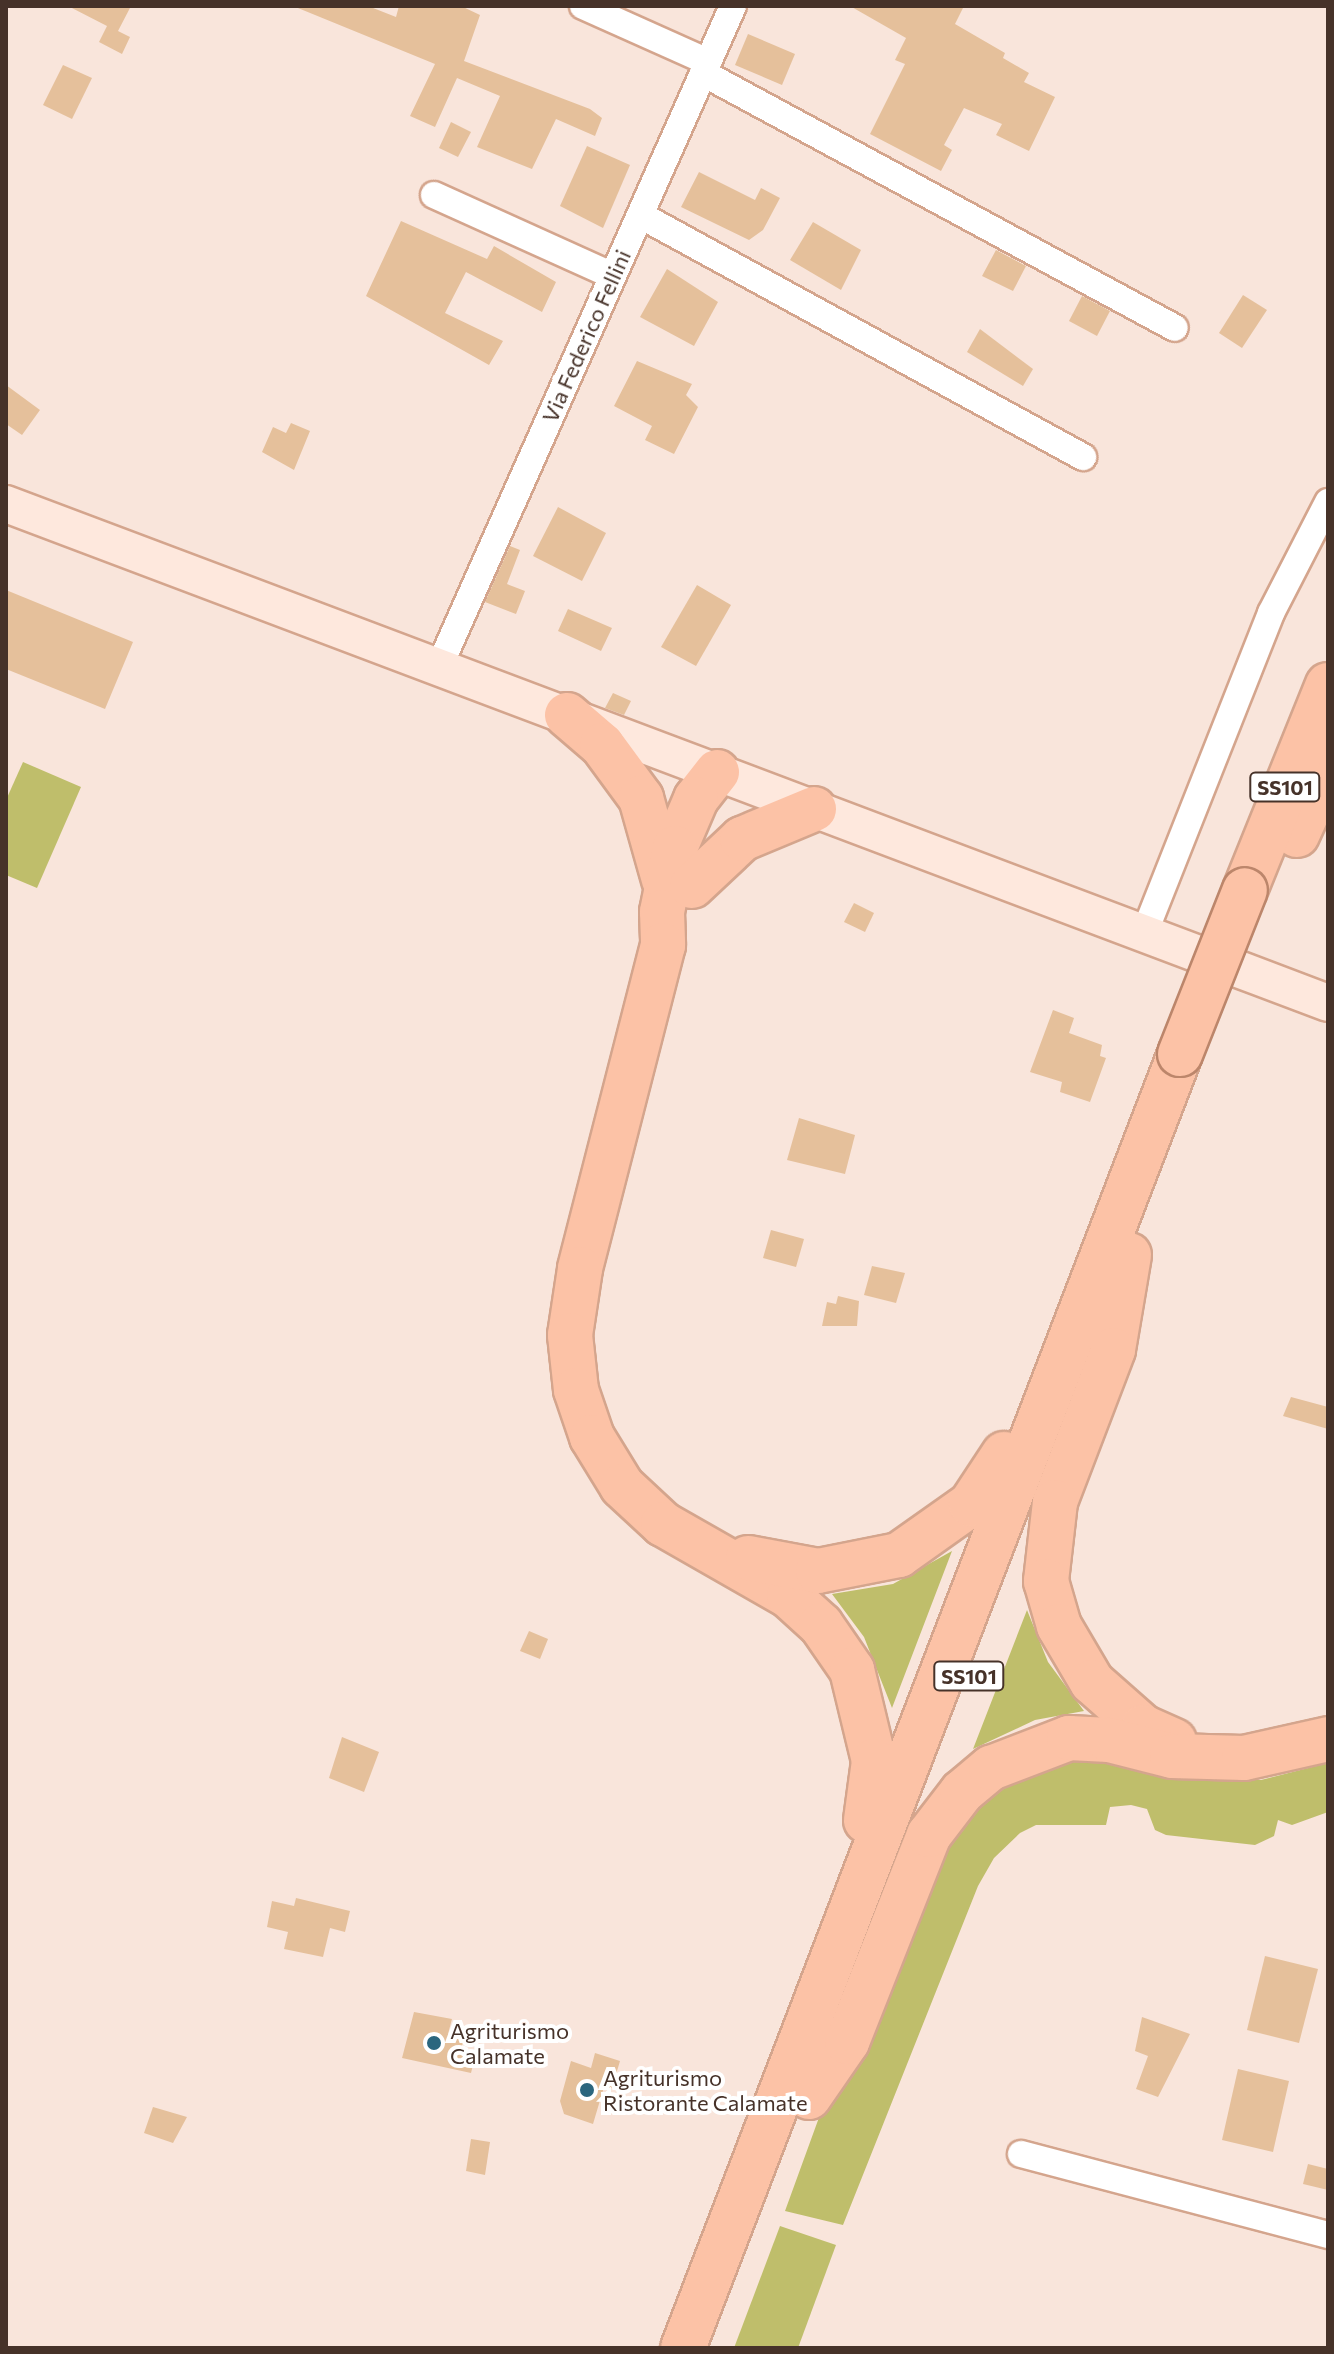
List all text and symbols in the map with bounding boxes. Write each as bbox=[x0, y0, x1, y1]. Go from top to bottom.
street label: Via Federico Fellini bbox=[536, 246, 636, 426]
road number: SS101 bbox=[1249, 771, 1321, 803]
road number: SS101 bbox=[933, 1660, 1005, 1692]
place label: Agriturismo Calamate bbox=[450, 2017, 569, 2068]
marker: Agriturismo Calamate bbox=[425, 2034, 443, 2052]
place label: Agriturismo Ristorante Calamate bbox=[603, 2064, 808, 2116]
marker: Agriturismo Ristorante Calamate bbox=[578, 2081, 596, 2099]

